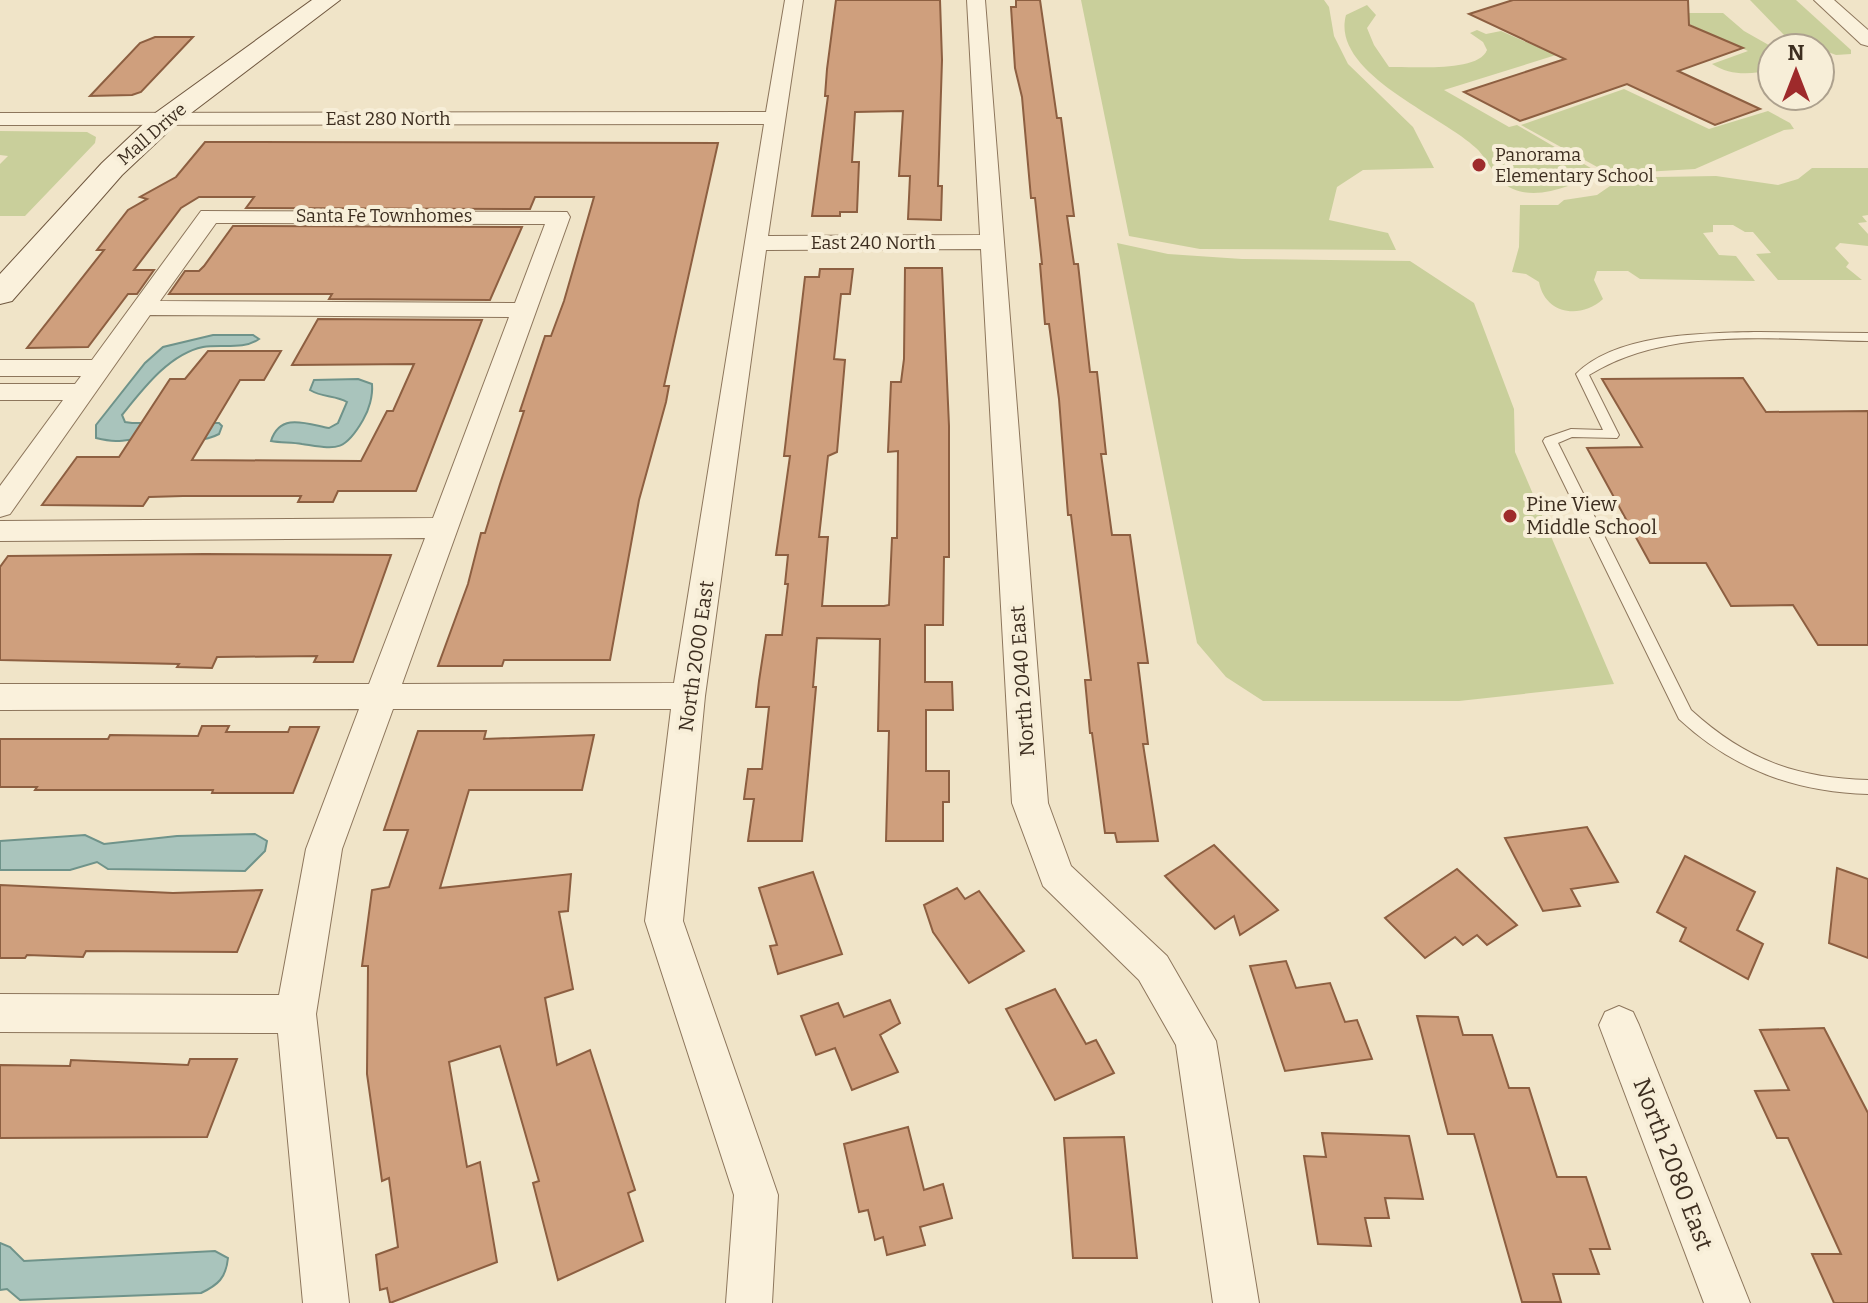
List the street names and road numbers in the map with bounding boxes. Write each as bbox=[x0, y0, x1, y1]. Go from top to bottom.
street label: Mall Drive bbox=[113, 98, 191, 170]
street label: East 280 North bbox=[326, 108, 450, 130]
street label: Santa Fe Townhomes bbox=[296, 205, 472, 227]
street label: East 240 North bbox=[811, 232, 935, 254]
street label: North 2000 East bbox=[674, 579, 718, 733]
street label: North 2040 East bbox=[1005, 605, 1039, 757]
street label: North 2080 East bbox=[1627, 1074, 1719, 1254]

